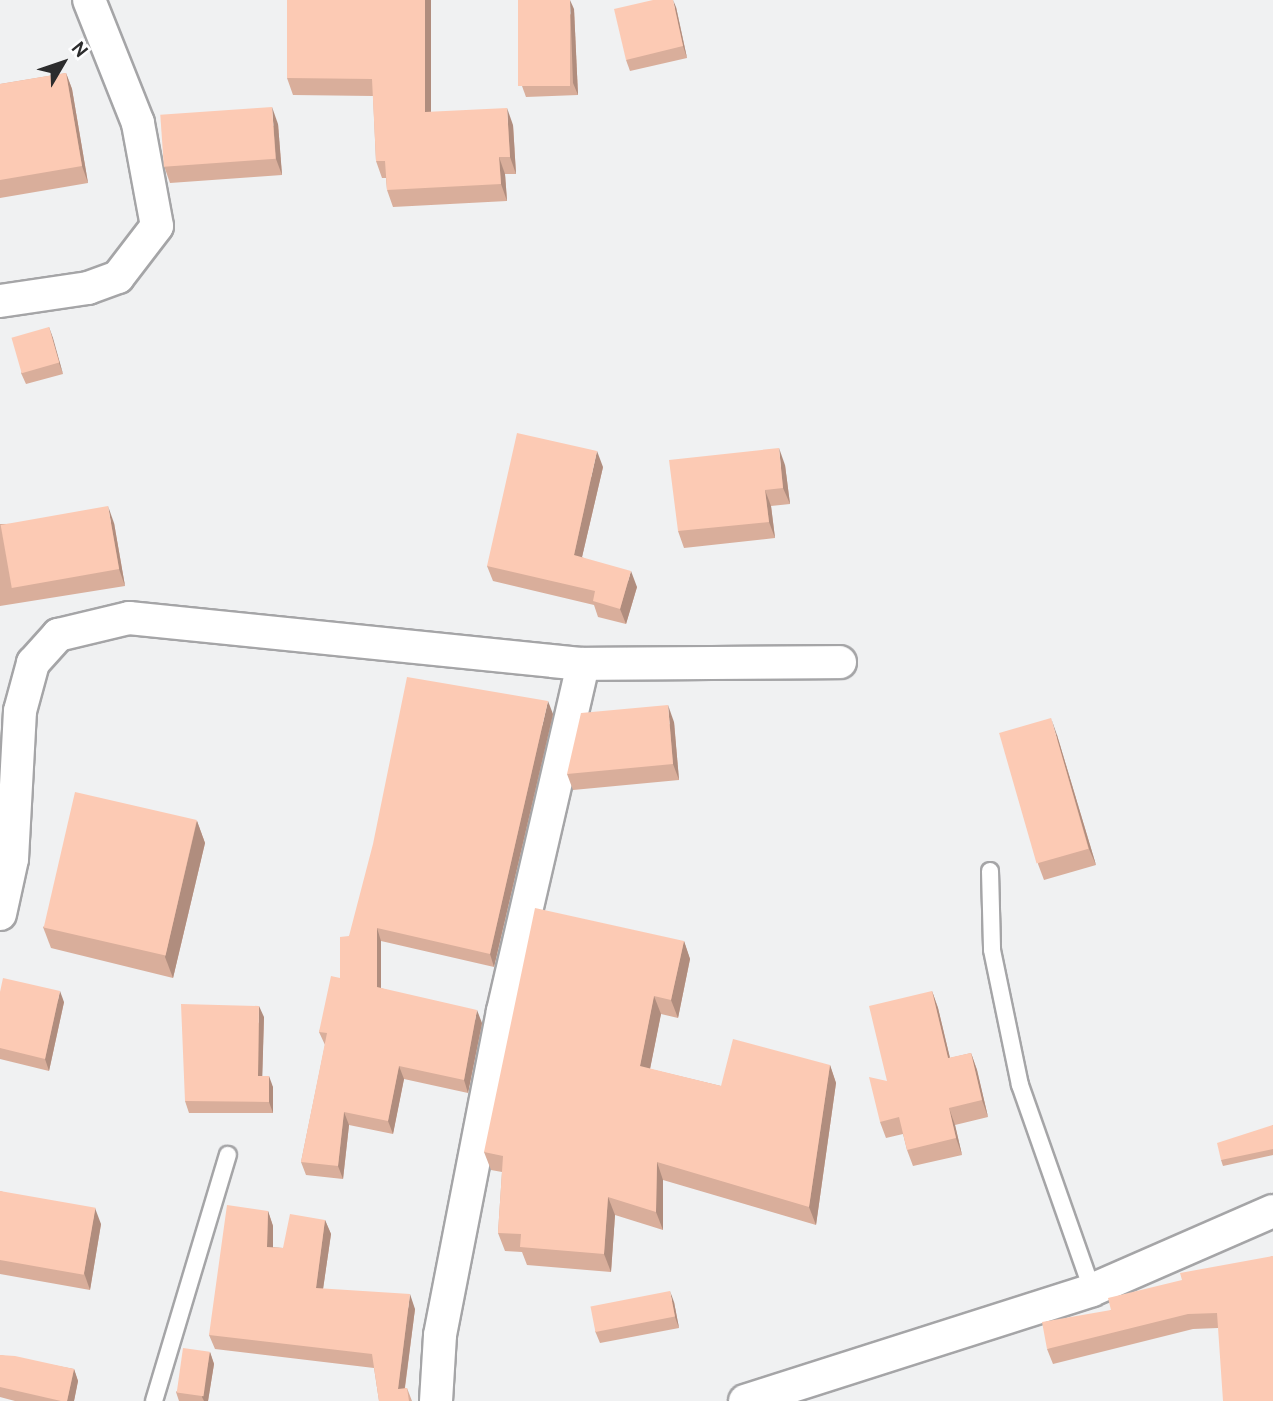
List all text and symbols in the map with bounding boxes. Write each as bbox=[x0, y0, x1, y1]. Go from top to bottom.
north arrow bbox=[28, 28, 98, 98]
text: N bbox=[67, 37, 93, 62]

